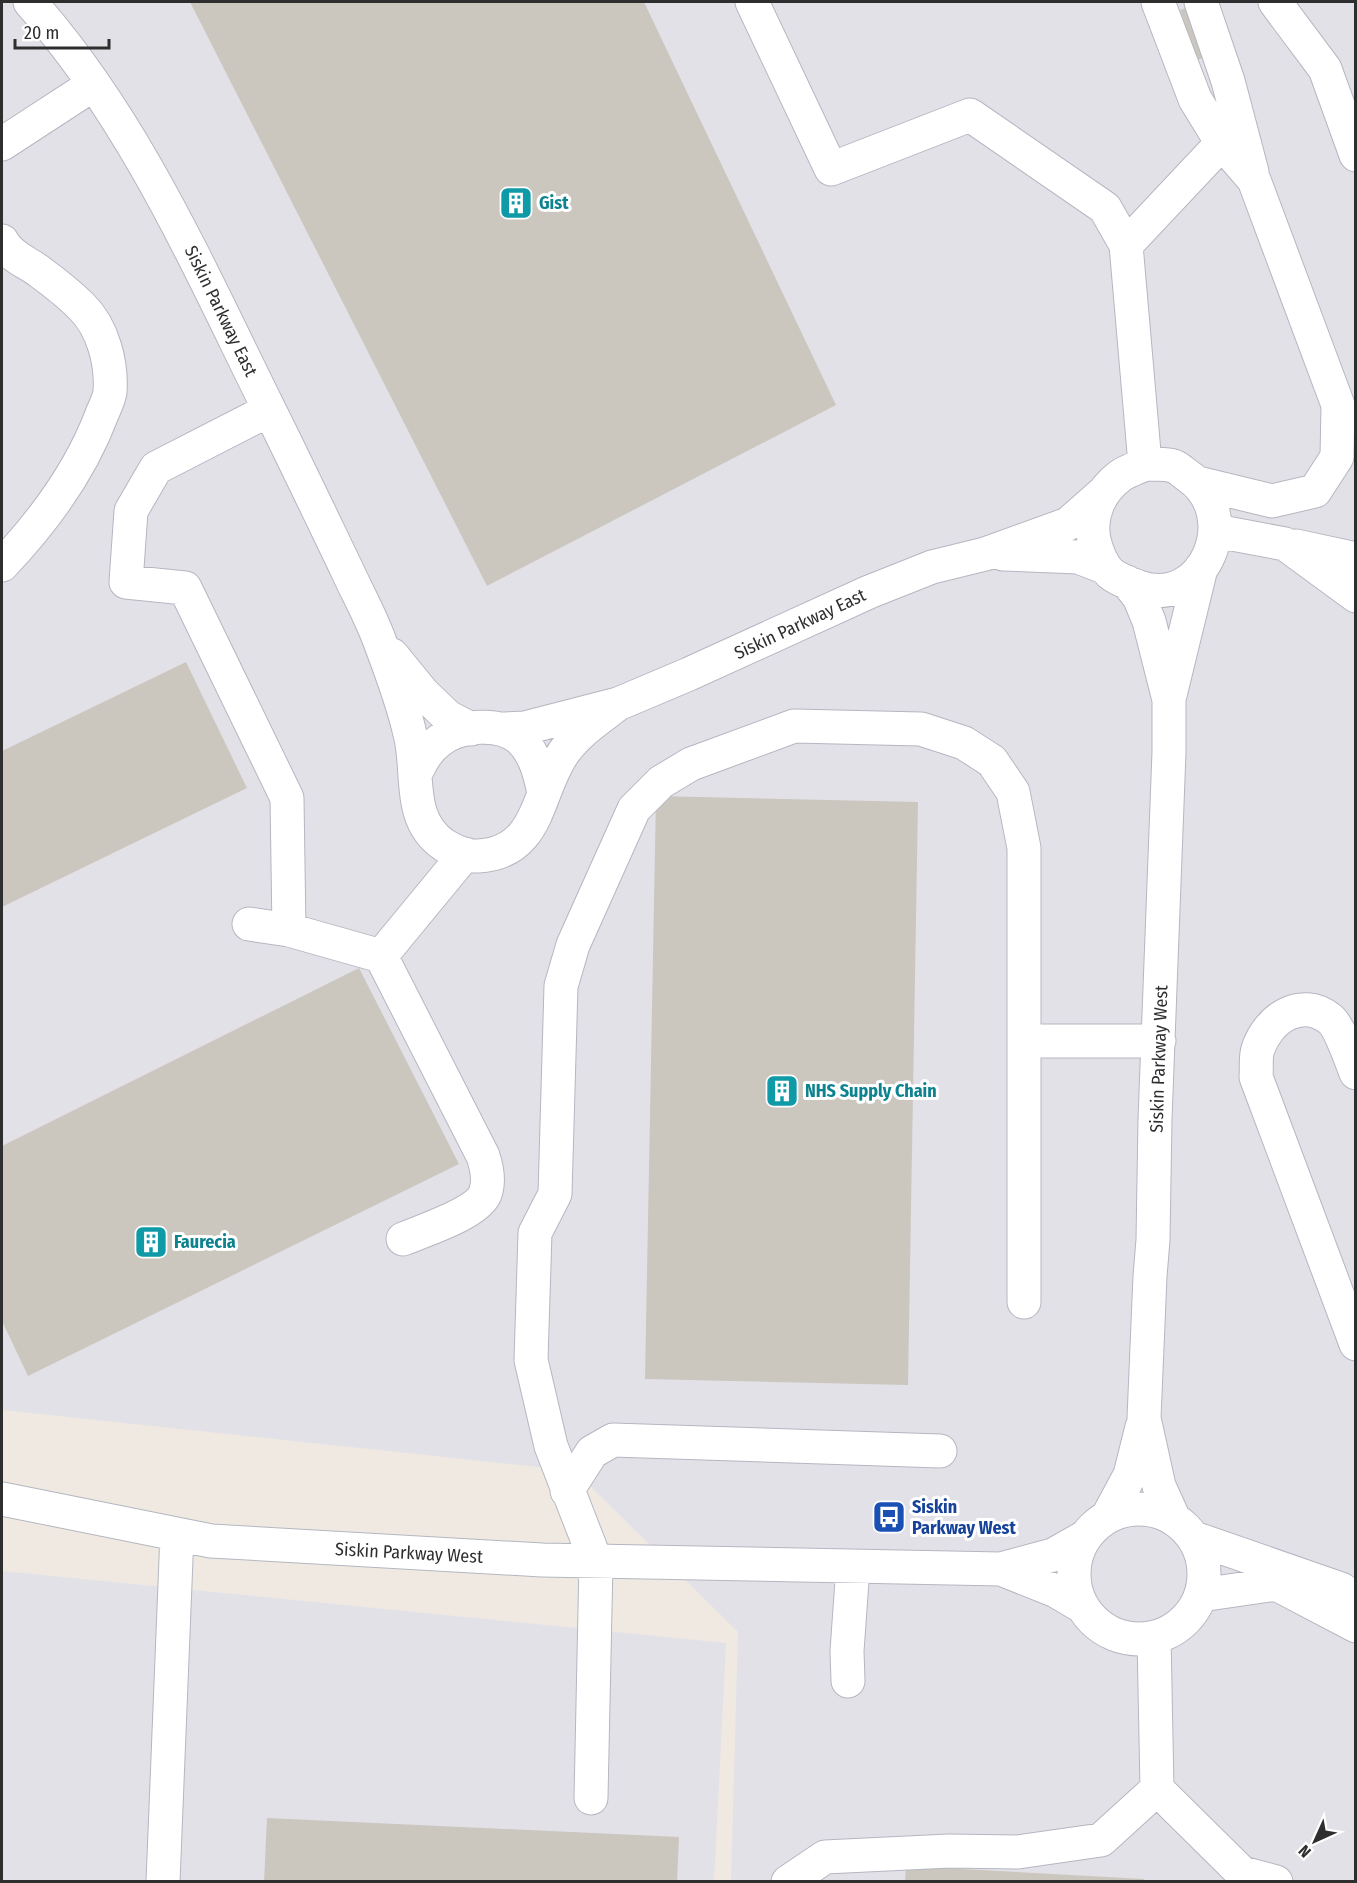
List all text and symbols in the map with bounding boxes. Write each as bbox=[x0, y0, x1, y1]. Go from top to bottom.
scale bar bbox=[15, 12, 110, 50]
text: 20 m bbox=[24, 22, 59, 44]
building icon: Gist bbox=[498, 185, 534, 221]
place label: Gist bbox=[539, 192, 569, 214]
street label: Siskin Parkway East bbox=[180, 242, 262, 380]
street label: Siskin Parkway East bbox=[731, 584, 869, 664]
street label: Siskin Parkway West bbox=[1145, 985, 1173, 1133]
building icon: NHS Supply Chain bbox=[764, 1073, 800, 1109]
place label: NHS Supply Chain bbox=[805, 1080, 937, 1102]
building icon: Faurecia bbox=[133, 1224, 169, 1260]
place label: Faurecia bbox=[174, 1231, 236, 1253]
place label: Siskin Parkway West bbox=[912, 1496, 1016, 1539]
bus stop icon: Siskin Parkway West bbox=[871, 1499, 907, 1535]
street label: Siskin Parkway West bbox=[335, 1538, 484, 1568]
north arrow bbox=[1285, 1811, 1345, 1871]
text: N bbox=[1295, 1841, 1315, 1861]

